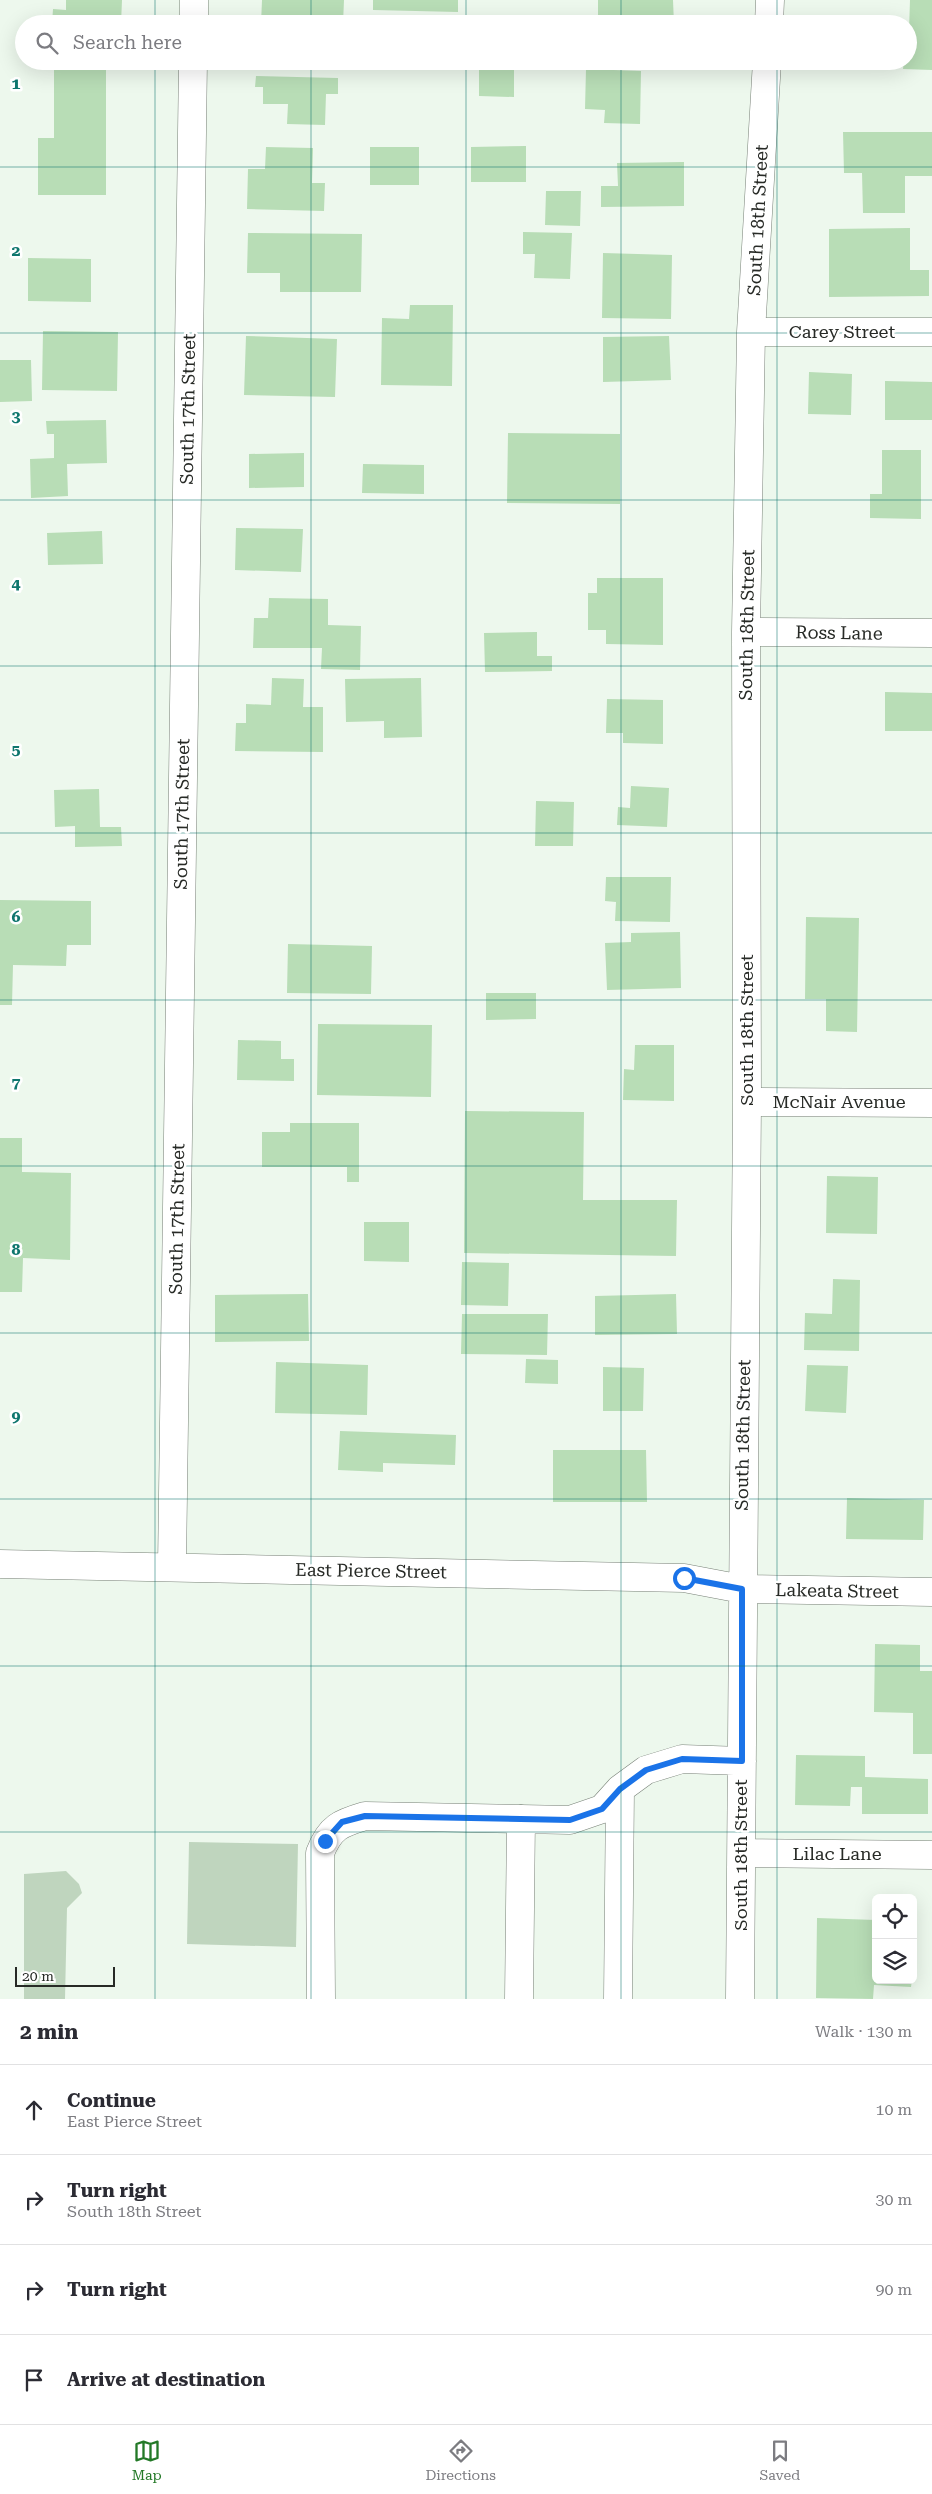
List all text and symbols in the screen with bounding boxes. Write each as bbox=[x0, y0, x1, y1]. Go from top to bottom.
search box bbox=[15, 15, 917, 70]
icon: search bbox=[33, 29, 61, 57]
text: Search here bbox=[73, 31, 182, 54]
text: 1 bbox=[12, 74, 21, 93]
street label: South 18th Street bbox=[743, 144, 772, 296]
text: 2 bbox=[12, 241, 21, 260]
street label: Carey Street bbox=[789, 321, 895, 342]
street label: South 17th Street bbox=[176, 333, 199, 485]
text: 3 bbox=[12, 407, 21, 426]
street label: South 18th Street bbox=[735, 549, 758, 701]
text: 4 bbox=[12, 574, 21, 593]
street label: Ross Lane bbox=[795, 621, 883, 644]
street label: South 17th Street bbox=[170, 738, 193, 890]
text: 5 bbox=[12, 740, 21, 759]
text: 6 bbox=[12, 907, 21, 926]
street label: South 18th Street bbox=[736, 954, 757, 1106]
text: 7 bbox=[12, 1073, 21, 1092]
street label: McNair Avenue bbox=[772, 1091, 906, 1112]
street label: South 17th Street bbox=[165, 1143, 188, 1295]
text: 8 bbox=[12, 1240, 21, 1259]
street label: South 18th Street bbox=[731, 1359, 754, 1511]
text: 9 bbox=[12, 1407, 21, 1426]
street label: East Pierce Street bbox=[295, 1559, 447, 1582]
route start bbox=[673, 1567, 696, 1590]
street label: Lakeata Street bbox=[775, 1579, 899, 1602]
street label: South 18th Street bbox=[730, 1779, 751, 1931]
route end bbox=[314, 1830, 337, 1853]
street label: Lilac Lane bbox=[792, 1843, 882, 1864]
map controls bbox=[872, 1894, 917, 1984]
button: locate bbox=[872, 1894, 917, 1939]
button: layers bbox=[872, 1939, 917, 1984]
scale bar bbox=[15, 1964, 115, 1987]
text: 20 m bbox=[22, 1968, 54, 1984]
text: 2 min bbox=[20, 2020, 78, 2044]
text: Walk · 130 m bbox=[815, 2022, 912, 2041]
text: Continue bbox=[67, 2089, 156, 2112]
icon: ahead bbox=[20, 2096, 48, 2124]
text: 10 m bbox=[875, 2100, 912, 2119]
text: East Pierce Street bbox=[67, 2112, 202, 2131]
text: Turn right bbox=[67, 2179, 167, 2202]
icon: right bbox=[20, 2186, 48, 2214]
text: 30 m bbox=[875, 2190, 912, 2209]
text: South 18th Street bbox=[67, 2202, 202, 2221]
icon: right bbox=[20, 2276, 48, 2304]
text: Turn right bbox=[67, 2278, 167, 2301]
text: 90 m bbox=[875, 2280, 912, 2299]
icon: arrive bbox=[20, 2366, 48, 2394]
text: Arrive at destination bbox=[67, 2368, 265, 2391]
tab: Map bbox=[132, 2437, 162, 2483]
tab: Directions bbox=[425, 2437, 496, 2483]
tab: Saved bbox=[760, 2437, 800, 2483]

